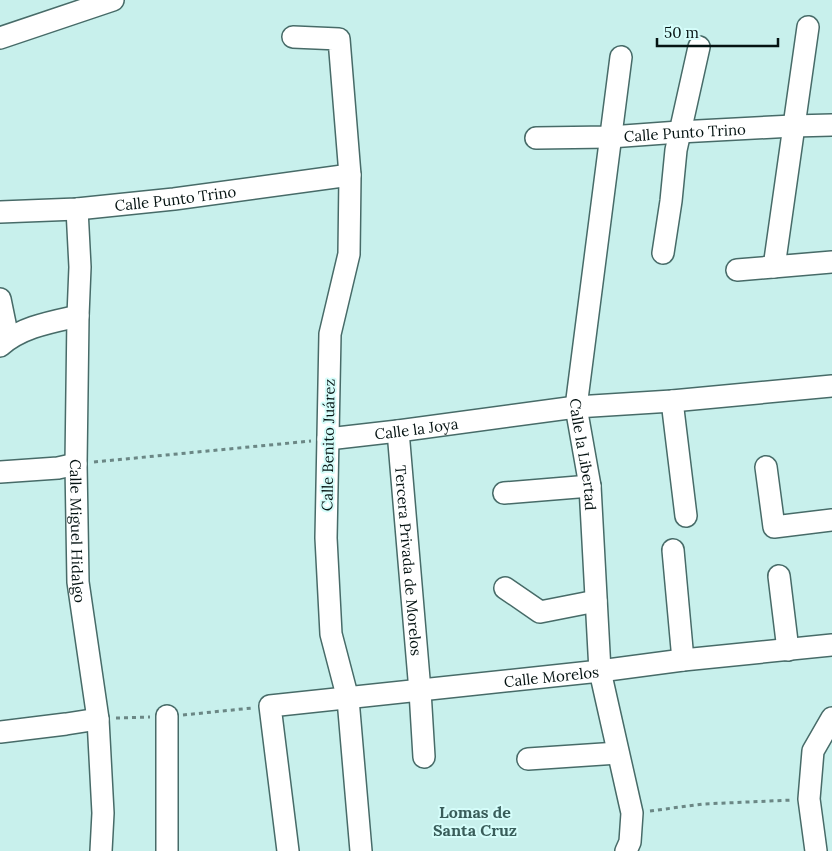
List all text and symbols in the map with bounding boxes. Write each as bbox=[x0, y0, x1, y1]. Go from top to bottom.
scale bar bbox=[657, 15, 778, 47]
text: 50 m bbox=[664, 23, 699, 42]
street label: Calle Punto Trino bbox=[623, 119, 747, 145]
street label: Calle Punto Trino bbox=[114, 181, 237, 215]
street label: Calle Benito Juárez bbox=[317, 379, 339, 511]
street label: Calle la Libertad bbox=[566, 397, 601, 511]
street label: Calle la Joya bbox=[374, 413, 460, 443]
street label: Calle Miguel Hidalgo bbox=[66, 459, 90, 604]
street label: Tercera Privada de Morelos bbox=[391, 465, 426, 657]
street label: Calle Morelos bbox=[503, 662, 600, 691]
district label: Lomas de Santa Cruz bbox=[433, 802, 517, 840]

